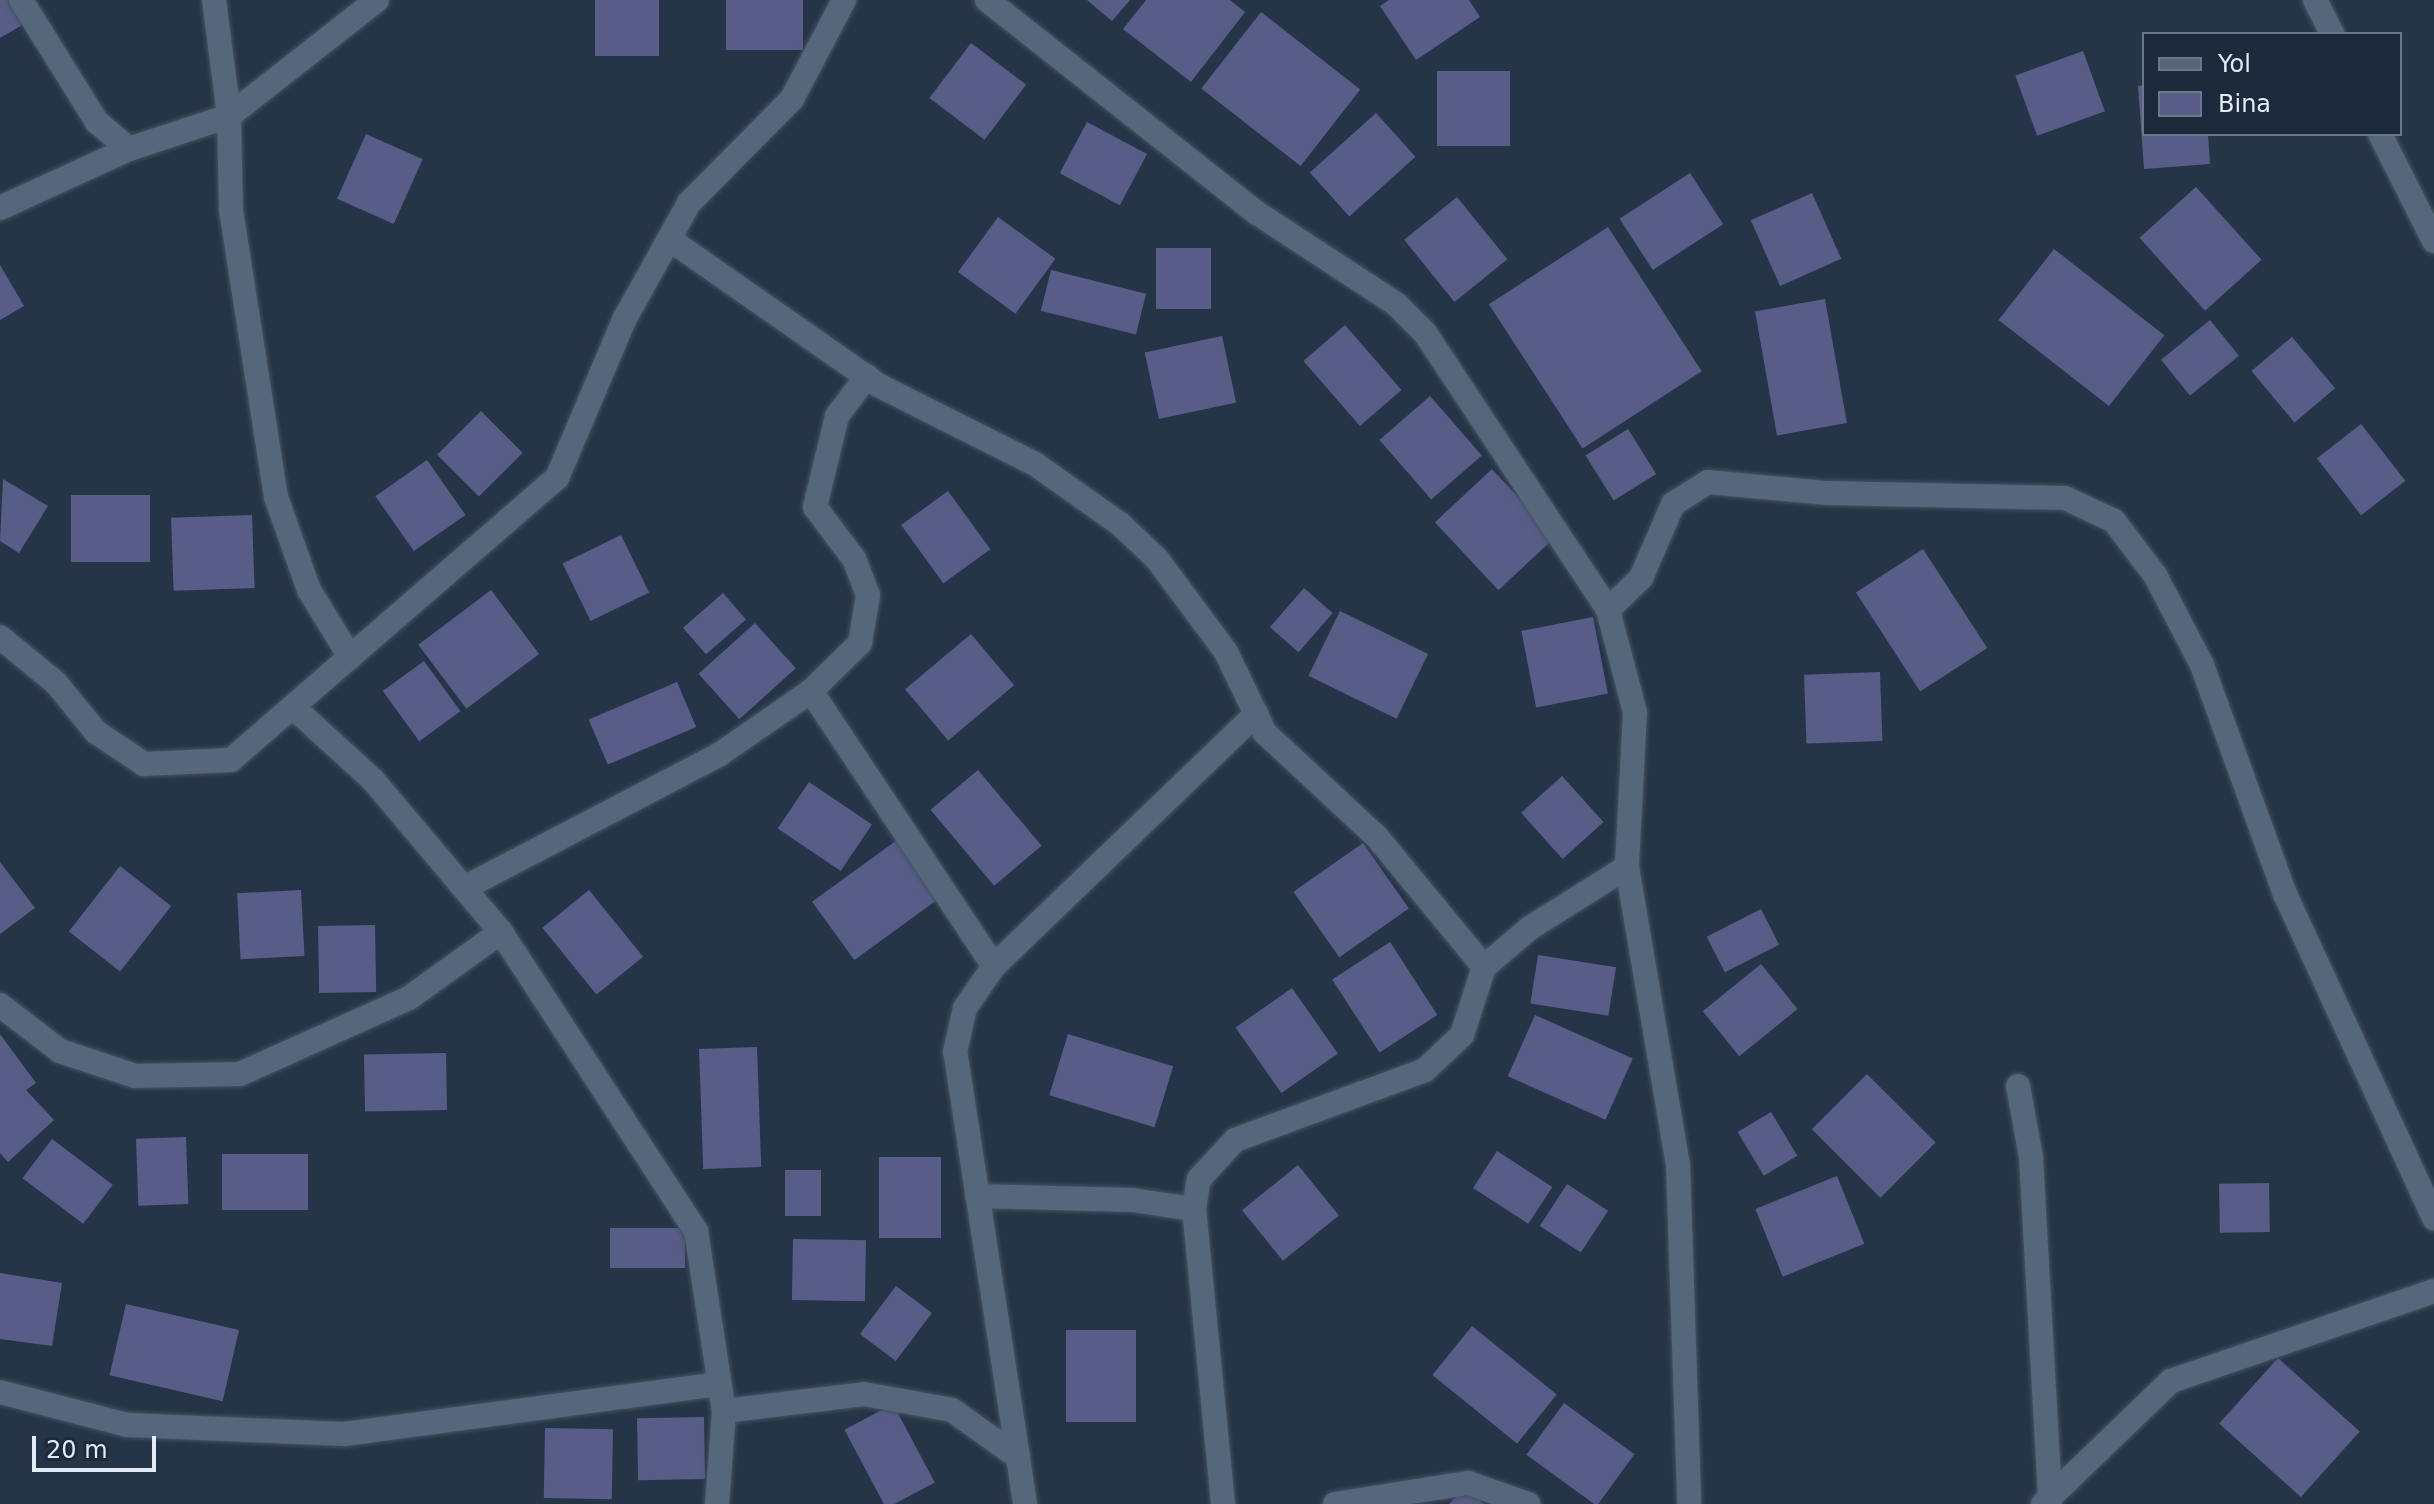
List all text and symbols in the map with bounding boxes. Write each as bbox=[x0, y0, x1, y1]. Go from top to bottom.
legend bbox=[2142, 32, 2402, 136]
text: Yol bbox=[2218, 50, 2251, 78]
text: Bina bbox=[2218, 90, 2271, 118]
scale bar bbox=[36, 1420, 160, 1470]
text: 20 m bbox=[46, 1436, 108, 1464]

